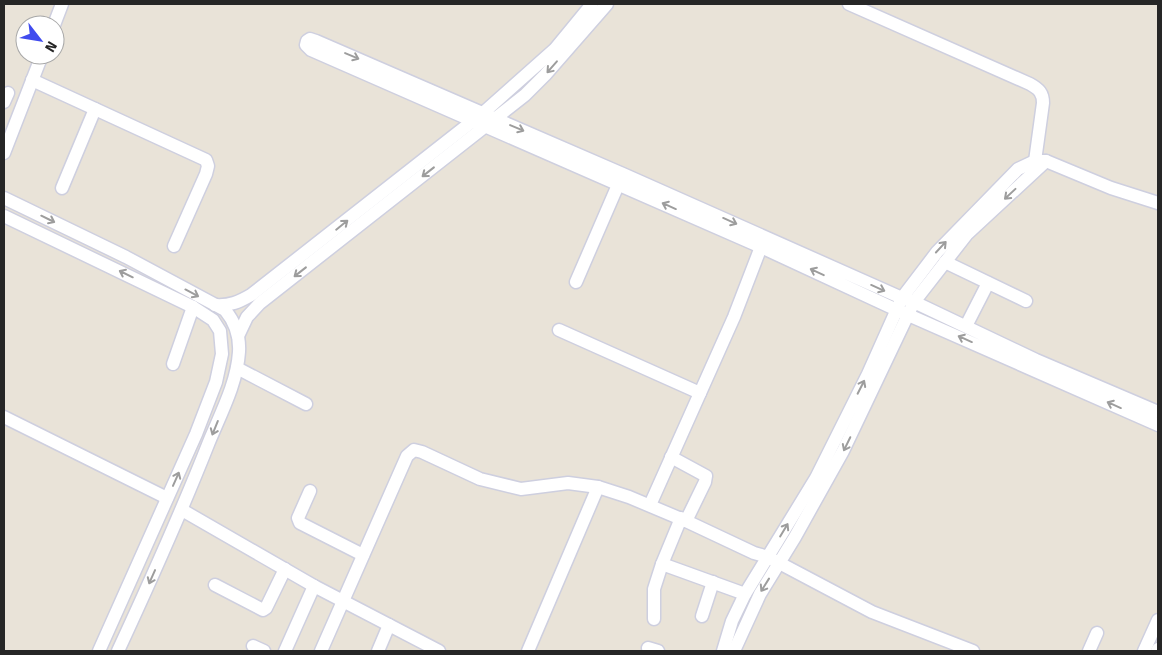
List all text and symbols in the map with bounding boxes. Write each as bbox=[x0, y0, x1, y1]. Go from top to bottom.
north arrow bbox=[15, 15, 65, 65]
text: N bbox=[41, 38, 60, 55]
one-way arrow bbox=[344, 51, 359, 61]
one-way arrow bbox=[546, 61, 558, 74]
one-way arrow bbox=[509, 123, 524, 133]
one-way arrow bbox=[421, 167, 435, 177]
one-way arrow bbox=[1004, 188, 1017, 200]
one-way arrow bbox=[662, 201, 677, 211]
one-way arrow bbox=[40, 215, 55, 224]
one-way arrow bbox=[722, 217, 737, 227]
one-way arrow bbox=[335, 219, 348, 230]
one-way arrow bbox=[935, 241, 947, 254]
one-way arrow bbox=[294, 267, 307, 278]
one-way arrow bbox=[810, 267, 825, 277]
one-way arrow bbox=[119, 269, 134, 279]
one-way arrow bbox=[870, 283, 885, 293]
one-way arrow bbox=[185, 288, 200, 298]
one-way arrow bbox=[958, 333, 973, 343]
one-way arrow bbox=[856, 380, 866, 395]
one-way arrow bbox=[1107, 399, 1122, 409]
one-way arrow bbox=[210, 420, 219, 435]
one-way arrow bbox=[841, 436, 851, 451]
one-way arrow bbox=[171, 472, 181, 487]
one-way arrow bbox=[780, 524, 790, 538]
one-way arrow bbox=[146, 569, 156, 584]
one-way arrow bbox=[760, 577, 770, 591]

